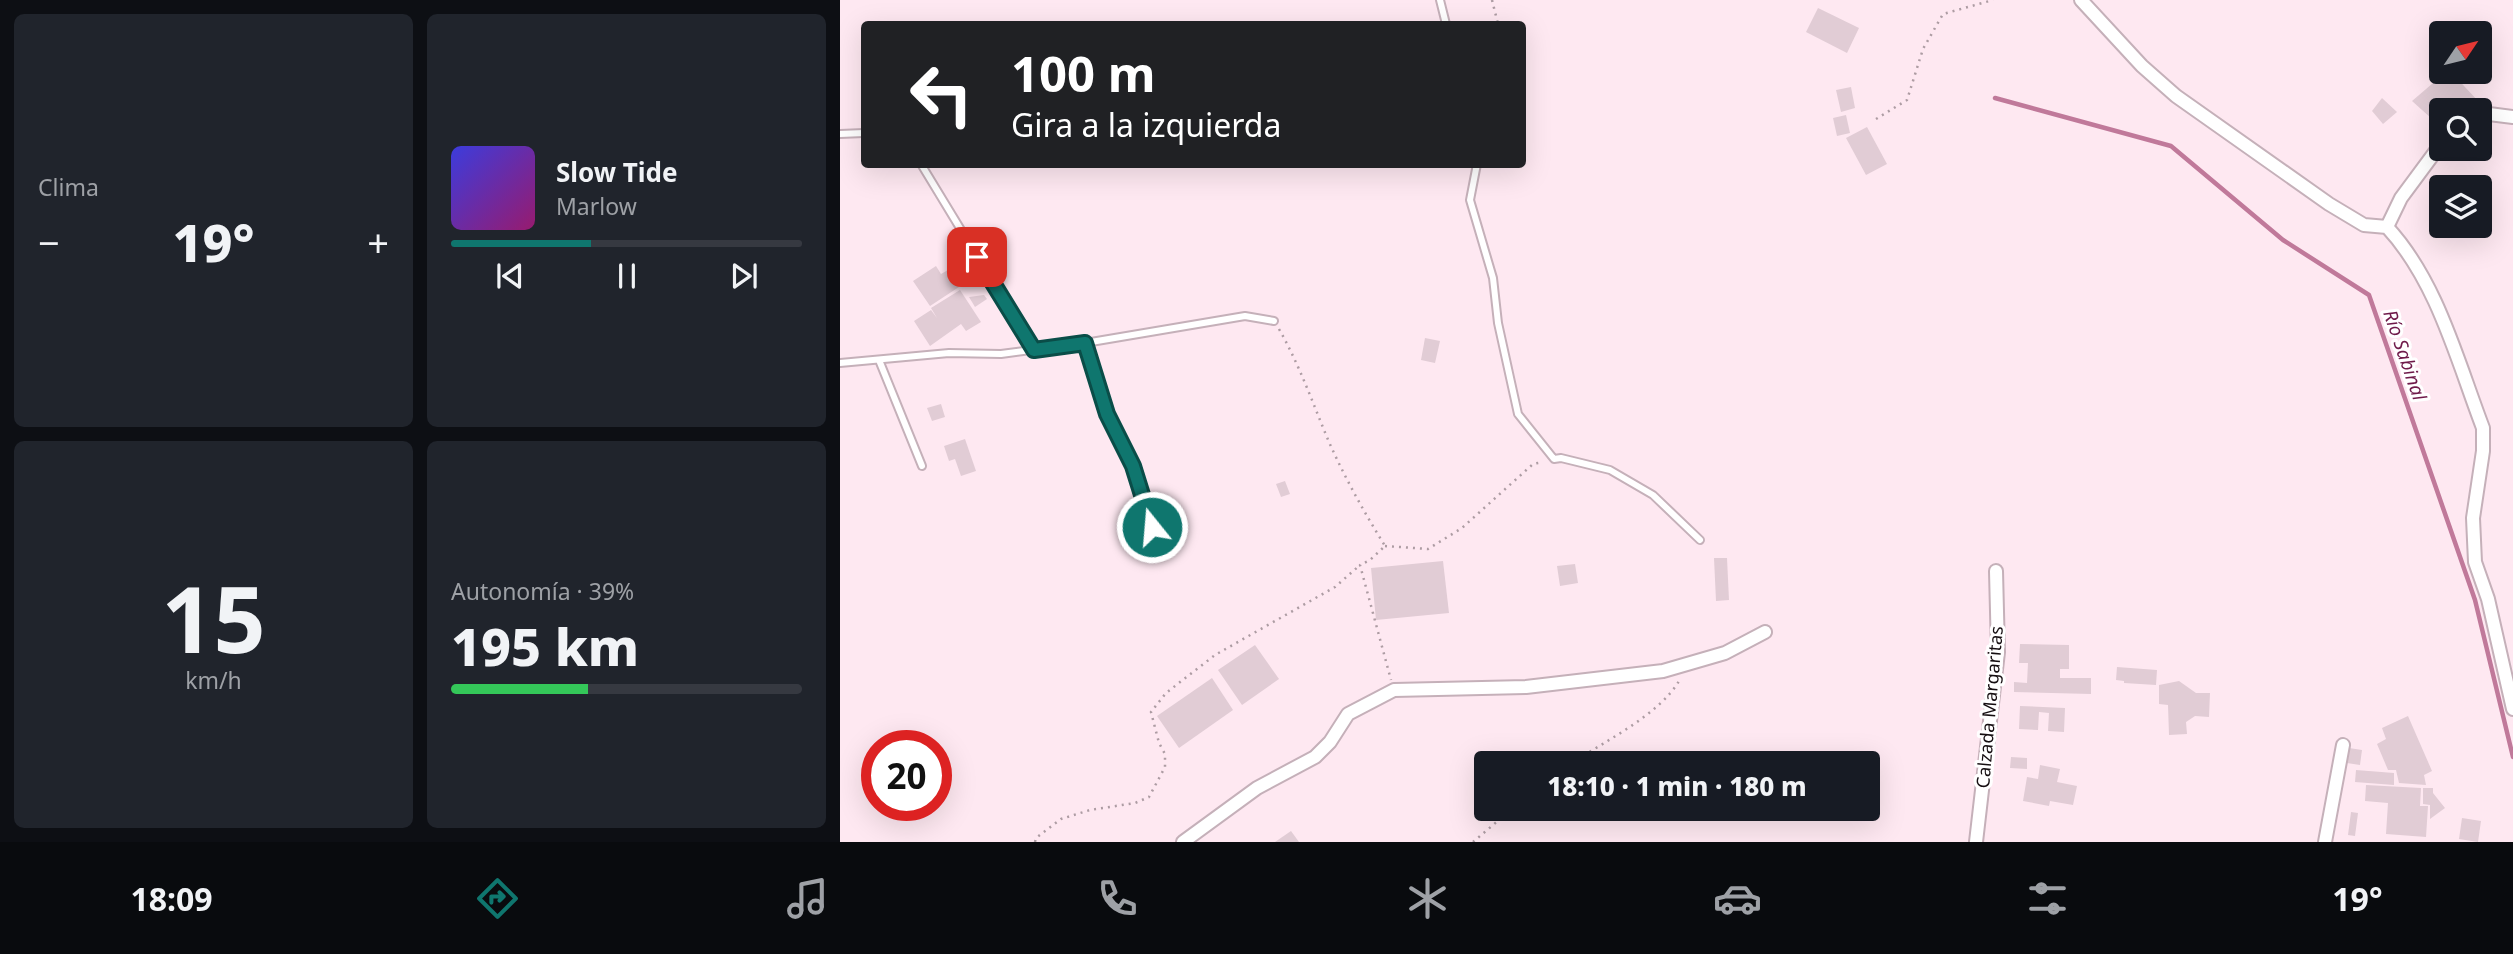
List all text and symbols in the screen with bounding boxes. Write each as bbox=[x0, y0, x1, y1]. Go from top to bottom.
north arrow bbox=[2429, 21, 2492, 84]
map controls bbox=[2429, 21, 2492, 238]
text: 100 m bbox=[1011, 40, 1156, 106]
icon: left bbox=[896, 49, 987, 140]
button: search bbox=[2429, 98, 2492, 161]
text: Gira a la izquierda bbox=[1011, 103, 1281, 146]
text: Slow Tide bbox=[556, 154, 678, 190]
text: Clima bbox=[38, 171, 99, 203]
button: layers bbox=[2429, 175, 2492, 238]
text: Marlow bbox=[556, 190, 637, 222]
text: 19° bbox=[172, 206, 255, 277]
text: − bbox=[38, 216, 60, 268]
text: + bbox=[367, 216, 389, 268]
pin bbox=[947, 227, 1007, 287]
icon: arrive bbox=[958, 238, 996, 276]
icon: previous bbox=[491, 257, 529, 295]
icon: pause bbox=[608, 257, 646, 295]
icon: next bbox=[725, 257, 763, 295]
water label: Río Sabinal bbox=[2377, 306, 2433, 405]
position arrow bbox=[1115, 490, 1189, 564]
text: 15 bbox=[161, 556, 266, 680]
text: Autonomía · 39% bbox=[451, 575, 634, 607]
text: 195 km bbox=[451, 610, 639, 681]
street label: Calzada Margaritas bbox=[1970, 625, 2008, 789]
text: km/h bbox=[185, 664, 242, 696]
speed limit sign: 20 bbox=[861, 730, 952, 821]
text: 18:10 · 1 min · 180 m bbox=[1547, 768, 1807, 804]
icon: directions bbox=[473, 874, 522, 923]
icon: music bbox=[783, 874, 832, 923]
icon: phone bbox=[1093, 874, 1142, 923]
icon: climate bbox=[1403, 874, 1452, 923]
icon: car bbox=[1713, 874, 1762, 923]
icon: filters bbox=[2023, 874, 2072, 923]
text: 18:09 bbox=[130, 877, 213, 920]
text: 19° bbox=[2332, 877, 2383, 920]

